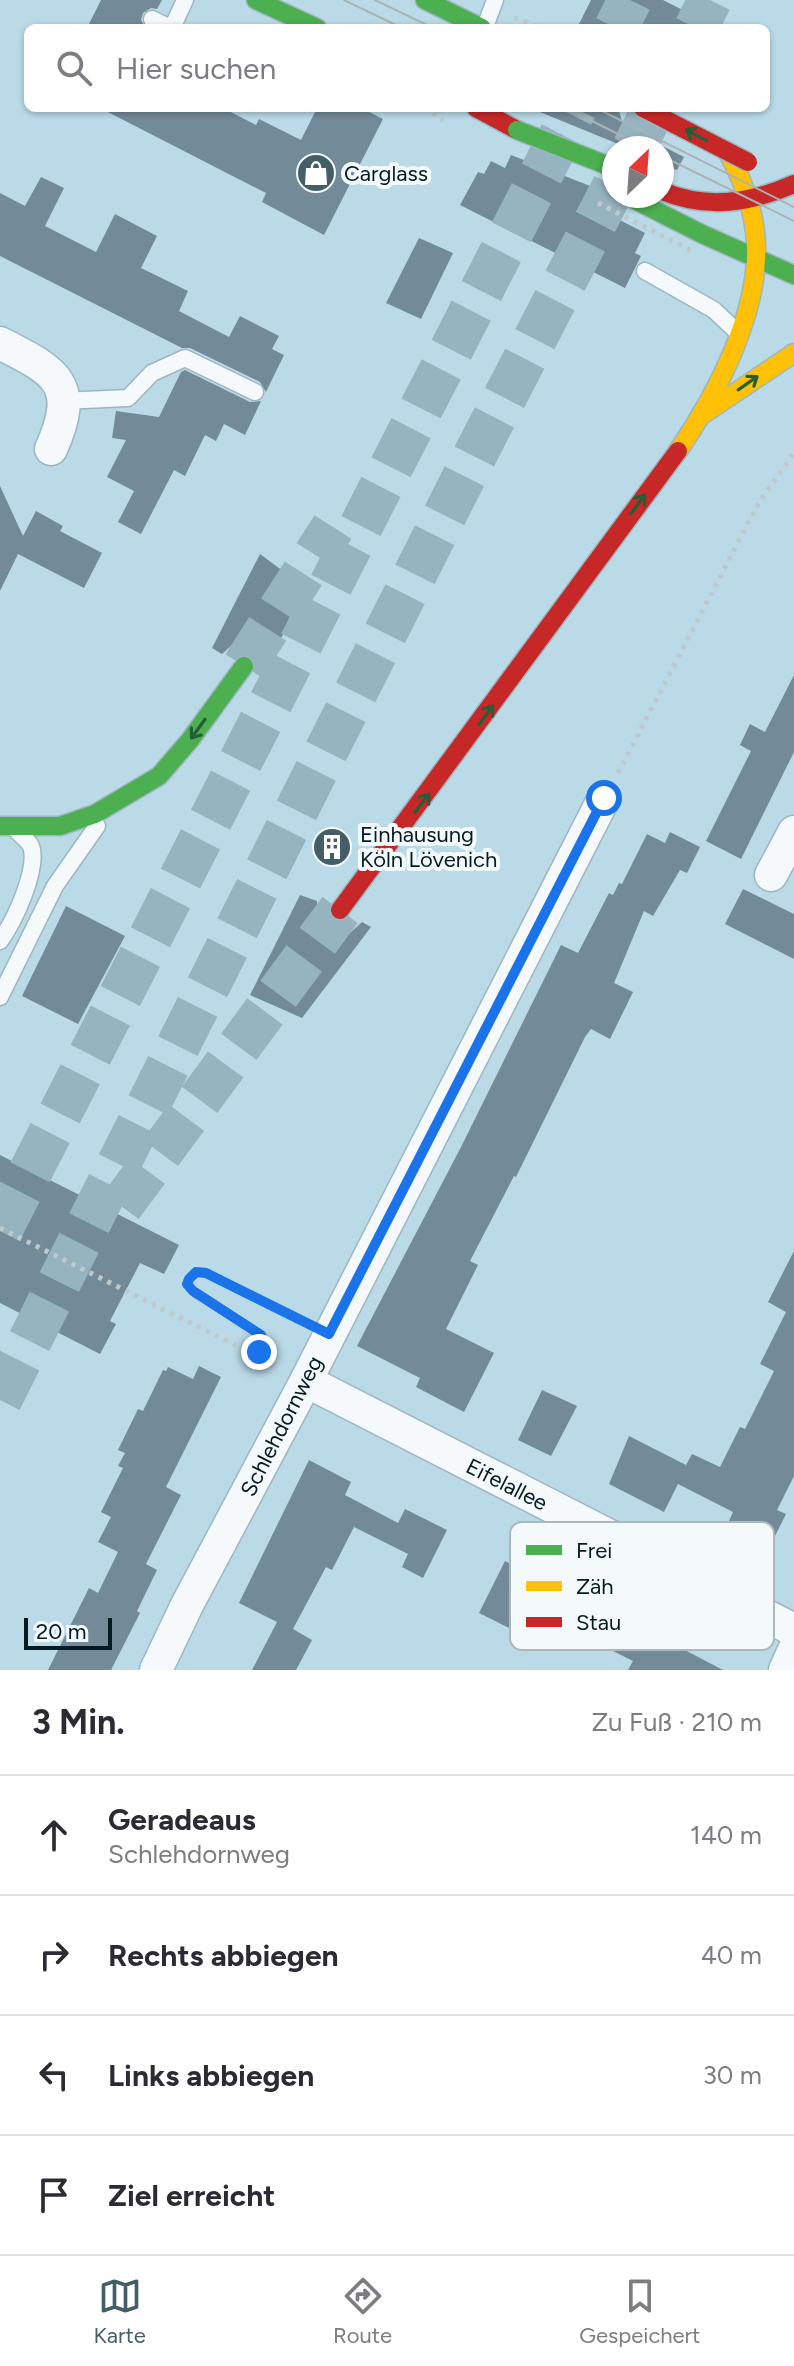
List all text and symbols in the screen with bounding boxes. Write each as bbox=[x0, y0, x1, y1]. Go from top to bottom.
search box bbox=[24, 24, 770, 112]
icon: search bbox=[52, 46, 96, 90]
text: Hier suchen bbox=[116, 50, 276, 87]
one-way arrow bbox=[684, 126, 708, 142]
north arrow bbox=[602, 136, 674, 208]
shop icon: Carglass bbox=[295, 152, 337, 194]
place label: Carglass bbox=[344, 160, 428, 187]
one-way arrow bbox=[736, 375, 758, 391]
one-way arrow bbox=[629, 494, 646, 515]
one-way arrow bbox=[477, 705, 494, 726]
one-way arrow bbox=[189, 718, 206, 740]
route start bbox=[586, 780, 622, 816]
one-way arrow bbox=[413, 793, 430, 814]
place label: Einhausung Köln Lövenich bbox=[360, 821, 497, 873]
building icon: Einhausung Köln Lövenich bbox=[311, 826, 353, 868]
route end bbox=[241, 1334, 277, 1370]
street label: Schlehdornweg bbox=[234, 1352, 328, 1501]
street label: Eifelallee bbox=[461, 1452, 552, 1516]
legend bbox=[510, 1522, 774, 1650]
text: Frei bbox=[576, 1537, 612, 1564]
text: Zäh bbox=[576, 1573, 614, 1600]
text: Stau bbox=[576, 1609, 621, 1636]
scale bar bbox=[24, 1614, 112, 1650]
text: 20 m bbox=[36, 1618, 87, 1645]
text: 3 Min. bbox=[32, 1702, 125, 1743]
text: Zu Fuß · 210 m bbox=[591, 1706, 762, 1738]
text: Geradeaus bbox=[108, 1801, 256, 1838]
icon: ahead bbox=[32, 1813, 76, 1857]
text: 140 m bbox=[690, 1819, 762, 1851]
text: Schlehdornweg bbox=[108, 1838, 290, 1870]
icon: right bbox=[32, 1933, 76, 1977]
text: Rechts abbiegen bbox=[108, 1937, 339, 1974]
text: 40 m bbox=[701, 1939, 762, 1971]
icon: left bbox=[32, 2053, 76, 2097]
text: Links abbiegen bbox=[108, 2057, 314, 2094]
text: 30 m bbox=[703, 2059, 762, 2091]
icon: arrive bbox=[32, 2173, 76, 2217]
text: Ziel erreicht bbox=[108, 2177, 275, 2214]
tab: Karte bbox=[94, 2274, 146, 2349]
tab: Route bbox=[333, 2274, 392, 2349]
tab: Gespeichert bbox=[579, 2274, 700, 2349]

